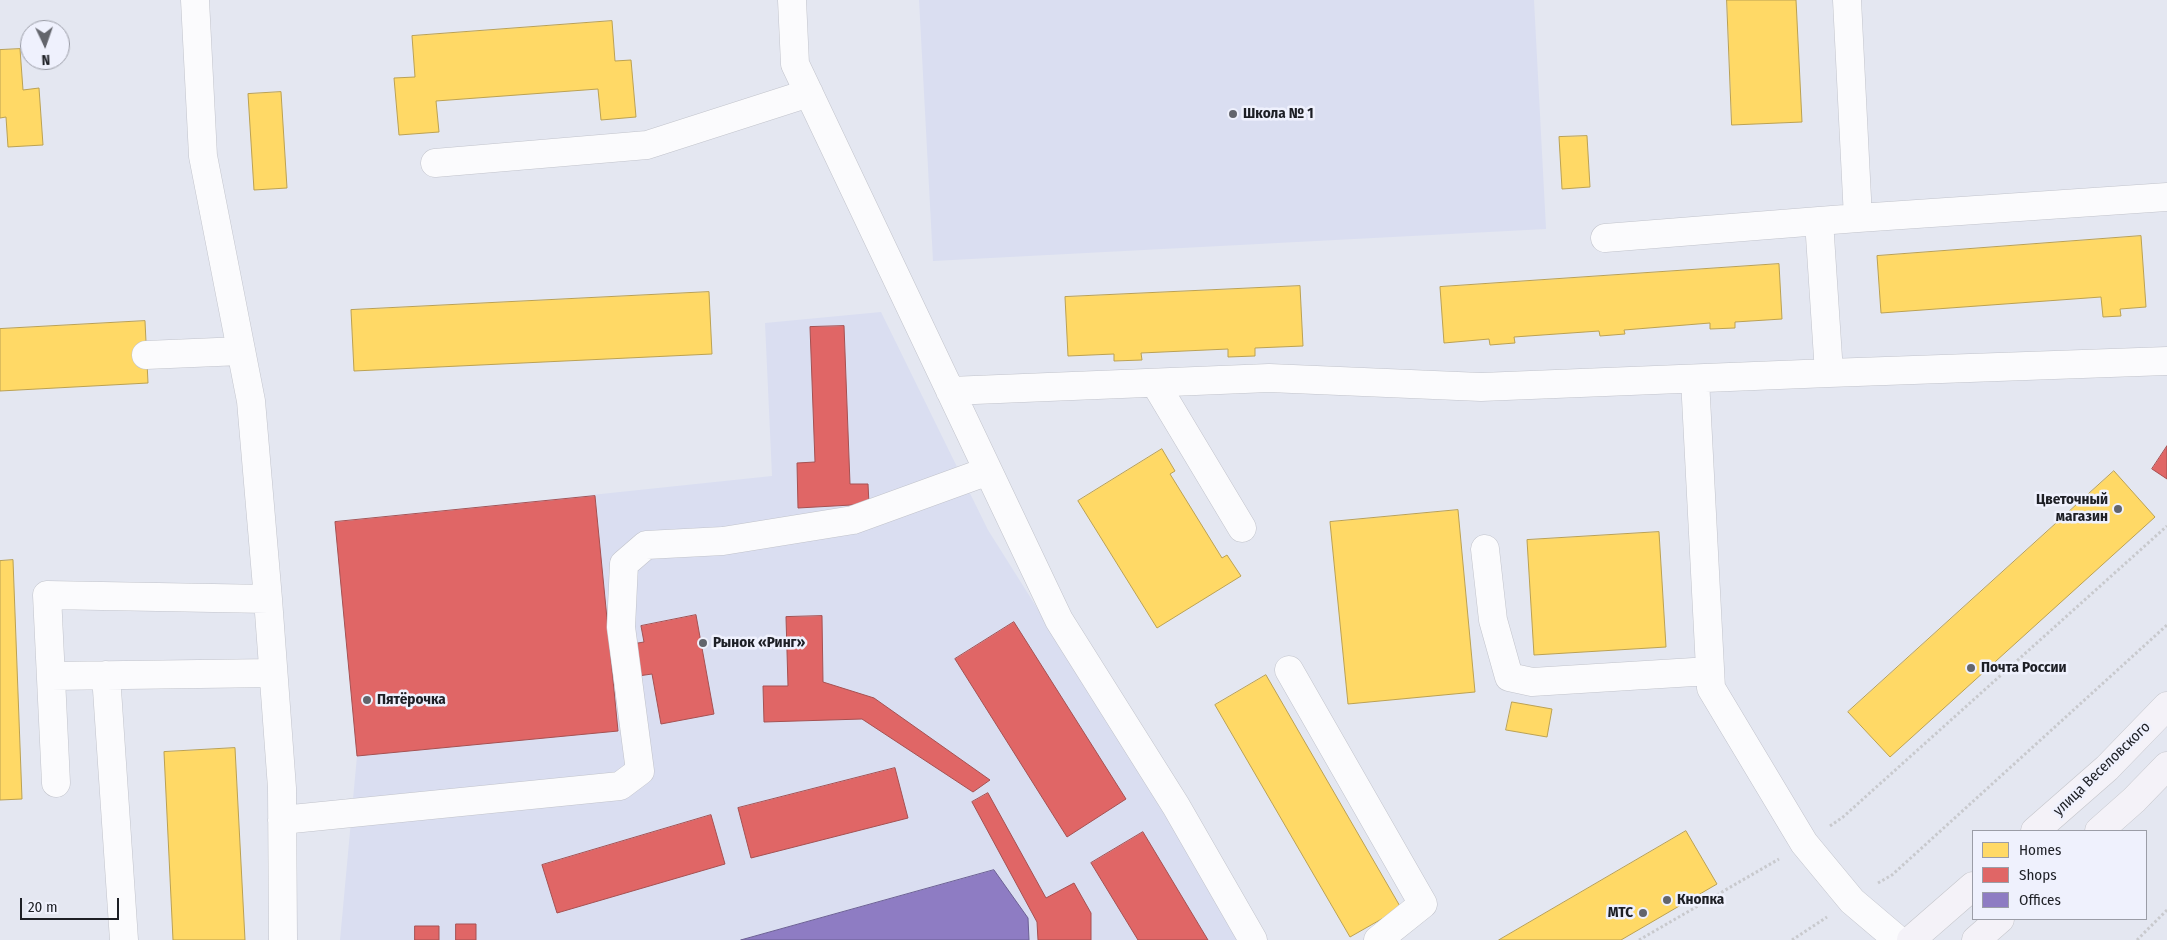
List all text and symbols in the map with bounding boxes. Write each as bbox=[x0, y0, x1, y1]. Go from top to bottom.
north arrow bbox=[20, 20, 70, 70]
text: N bbox=[41, 51, 50, 68]
place label: Школа № 1 bbox=[1243, 105, 1314, 123]
marker: Школа № 1 bbox=[1227, 108, 1239, 120]
place label: Цветочный магазин bbox=[2036, 491, 2108, 526]
marker: Цветочный магазин bbox=[2112, 503, 2124, 515]
place label: Рынок «Ринг» bbox=[713, 634, 805, 652]
marker: Рынок «Ринг» bbox=[697, 637, 709, 649]
place label: Почта России bbox=[1981, 659, 2067, 677]
marker: Почта России bbox=[1965, 662, 1977, 674]
place label: Пятёрочка bbox=[377, 691, 446, 709]
marker: Пятёрочка bbox=[361, 694, 373, 706]
street label: улица Веселовского bbox=[2050, 718, 2154, 820]
legend bbox=[1972, 830, 2147, 920]
text: Homes bbox=[2019, 841, 2061, 859]
text: Shops bbox=[2019, 866, 2057, 884]
scale bar bbox=[22, 888, 121, 920]
place label: Кнопка bbox=[1677, 891, 1724, 909]
text: Offices bbox=[2019, 891, 2061, 909]
marker: Кнопка bbox=[1661, 894, 1673, 906]
text: 20 m bbox=[28, 898, 58, 916]
place label: МТС bbox=[1608, 904, 1633, 922]
marker: МТС bbox=[1637, 907, 1649, 919]

